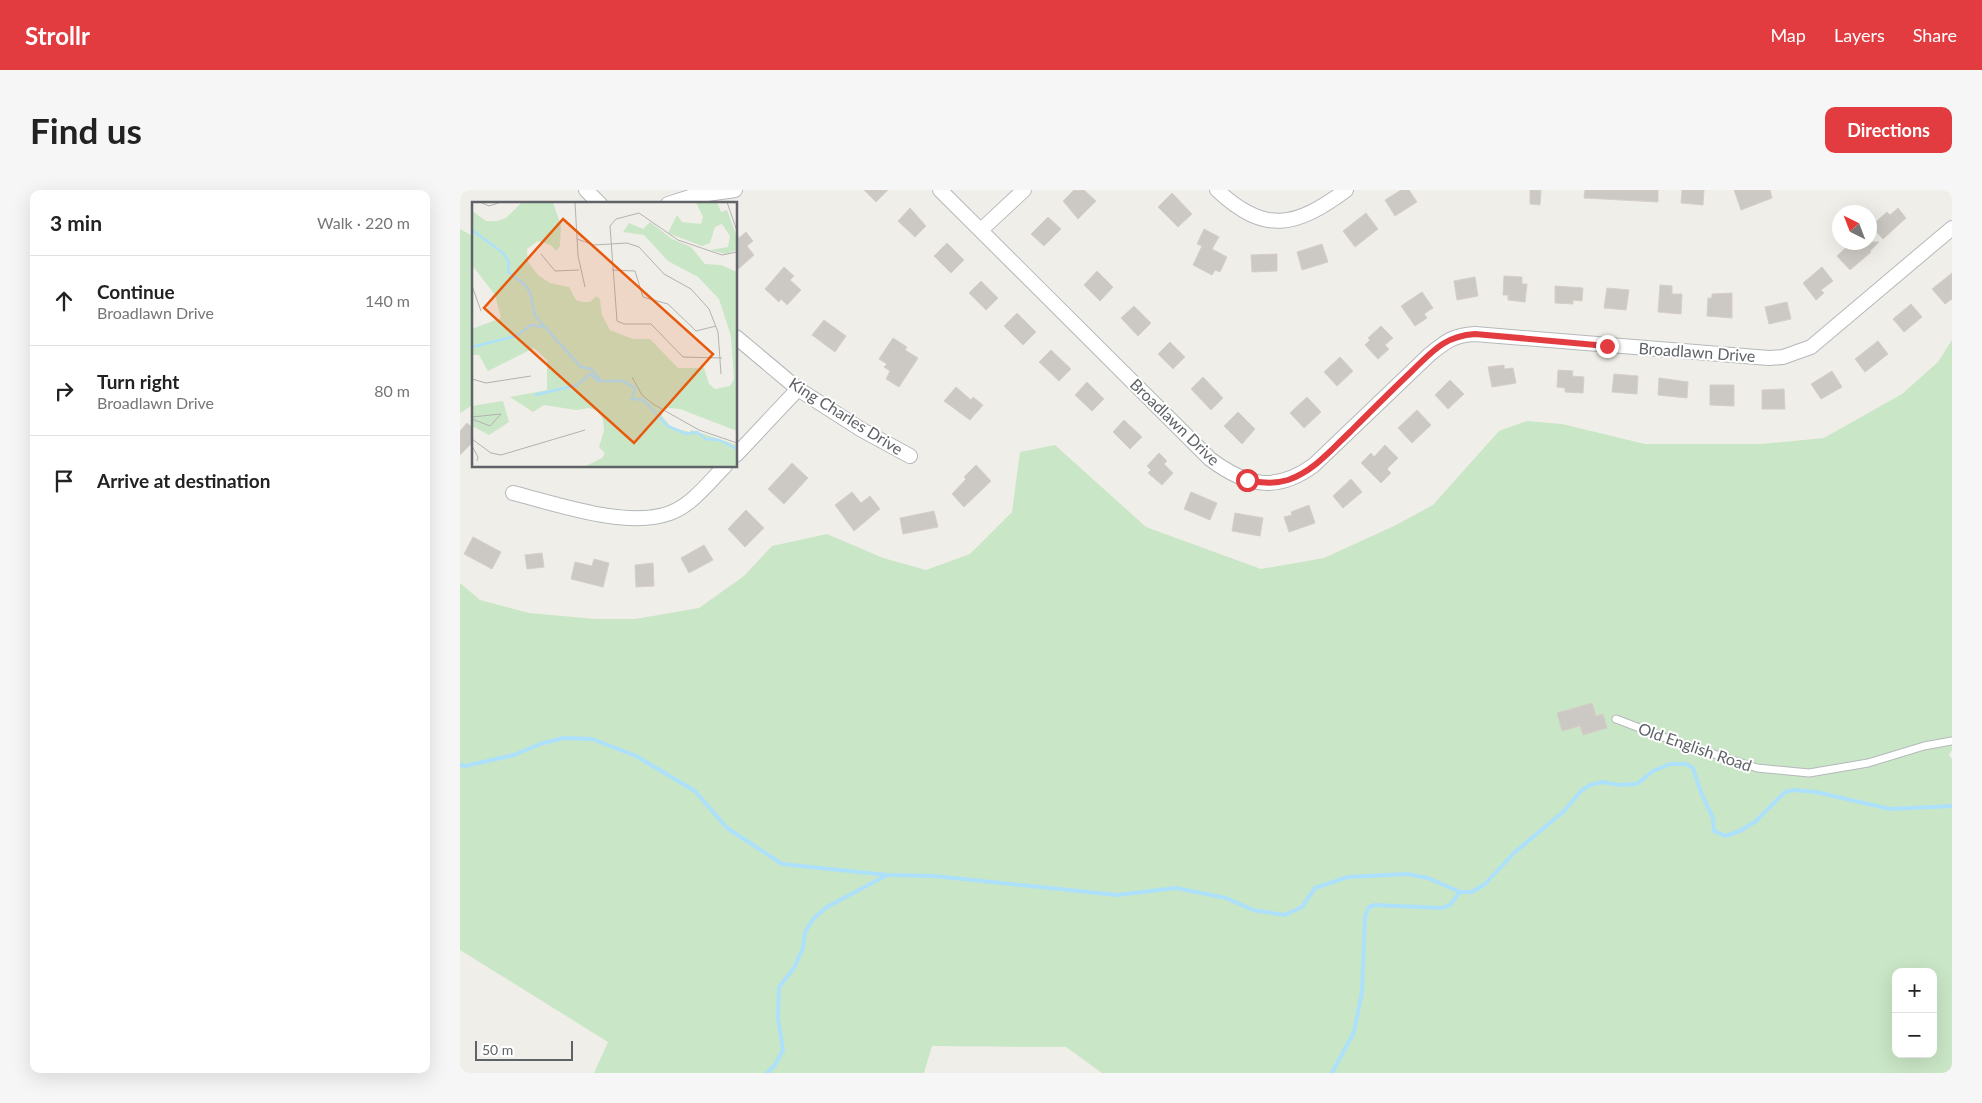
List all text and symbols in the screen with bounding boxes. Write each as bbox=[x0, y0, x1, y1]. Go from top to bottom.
text: Strollr bbox=[25, 21, 90, 50]
text: Map bbox=[1770, 24, 1806, 46]
text: Layers bbox=[1834, 24, 1885, 46]
text: Share bbox=[1913, 24, 1957, 46]
button: Directions bbox=[1825, 107, 1952, 153]
text: Find us bbox=[30, 109, 142, 151]
inset map bbox=[472, 202, 738, 468]
north arrow bbox=[1832, 205, 1877, 250]
text: 3 min bbox=[50, 210, 102, 235]
text: Walk · 220 m bbox=[317, 213, 410, 232]
text: Continue bbox=[97, 280, 175, 303]
icon: ahead bbox=[50, 287, 78, 315]
text: 140 m bbox=[365, 291, 410, 310]
text: Broadlawn Drive bbox=[97, 303, 214, 322]
route end bbox=[1596, 335, 1619, 358]
street label: Broadlawn Drive bbox=[1638, 338, 1756, 365]
text: Turn right bbox=[97, 370, 179, 393]
street label: King Charles Drive bbox=[786, 373, 907, 458]
street label: Broadlawn Drive bbox=[1127, 374, 1224, 469]
icon: right bbox=[50, 377, 78, 405]
text: 80 m bbox=[374, 381, 410, 400]
text: Broadlawn Drive bbox=[97, 393, 214, 412]
icon: arrive bbox=[50, 467, 78, 495]
text: Arrive at destination bbox=[97, 469, 270, 492]
route start bbox=[1236, 469, 1259, 492]
street label: Old English Road bbox=[1636, 718, 1754, 775]
map controls bbox=[1892, 968, 1937, 1058]
button: + bbox=[1892, 968, 1937, 1013]
button: − bbox=[1892, 1013, 1937, 1058]
scale bar bbox=[475, 1038, 572, 1061]
text: 50 m bbox=[482, 1041, 513, 1058]

